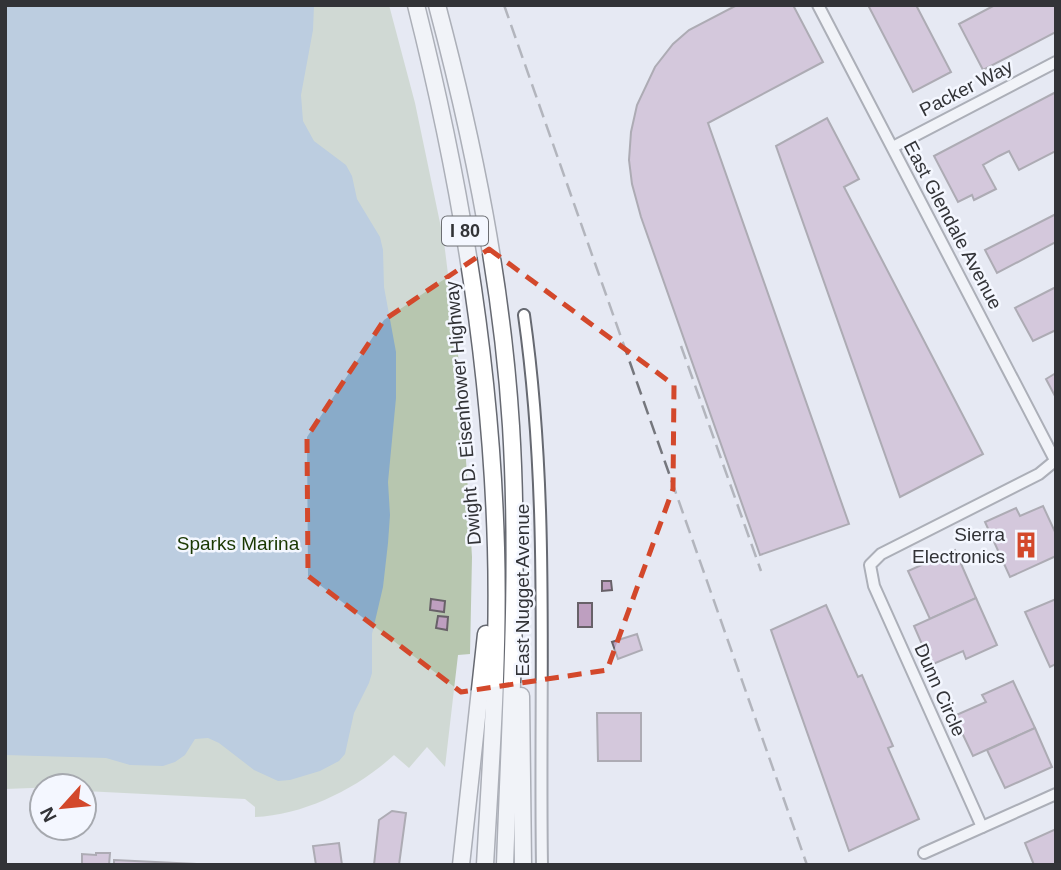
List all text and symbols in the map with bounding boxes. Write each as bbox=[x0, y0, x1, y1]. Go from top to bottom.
street label: Packer Way bbox=[916, 55, 1017, 120]
street label: East Glendale Avenue bbox=[900, 137, 1006, 313]
road number: I 80 bbox=[442, 216, 488, 246]
street label: Dwight D. Eisenhower Highway bbox=[441, 280, 485, 546]
street label: East Nugget Avenue bbox=[512, 504, 533, 676]
place label: Sierra Electronics bbox=[912, 524, 1005, 567]
building icon: Sierra Electronics bbox=[1011, 530, 1041, 560]
park label: Sparks Marina bbox=[177, 533, 300, 554]
street label: Dunn Circle bbox=[910, 640, 970, 740]
north arrow bbox=[28, 772, 98, 842]
text: N bbox=[36, 804, 61, 825]

